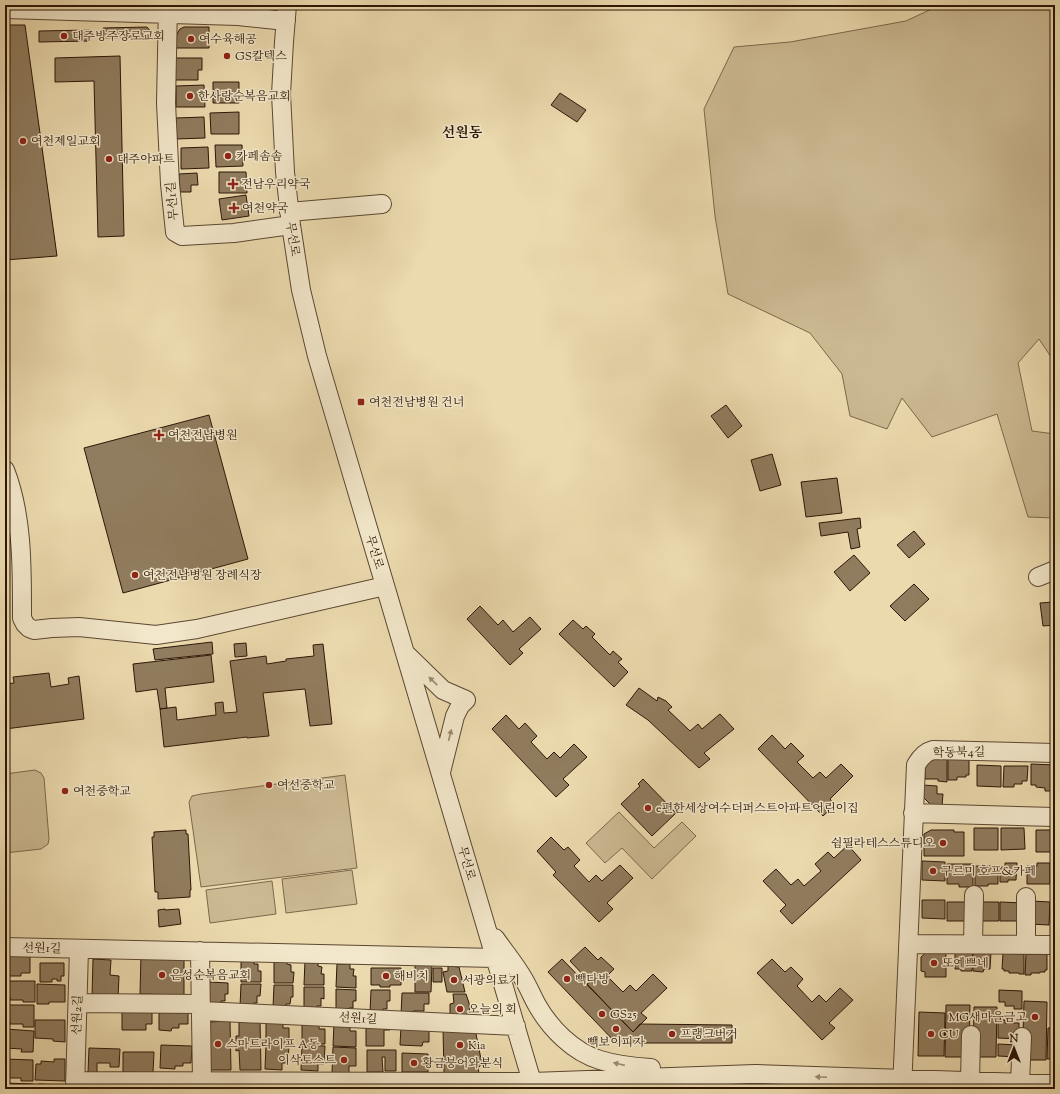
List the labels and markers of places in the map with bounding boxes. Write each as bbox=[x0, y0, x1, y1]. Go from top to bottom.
place label: 대주방주장로교회 bbox=[72, 28, 165, 46]
marker: 대주방주장로교회 bbox=[59, 31, 69, 41]
place label: 여수육해공 bbox=[199, 31, 257, 49]
marker: 여수육해공 bbox=[186, 34, 196, 44]
place label: GS칼텍스 bbox=[235, 48, 287, 66]
marker: GS칼텍스 bbox=[222, 51, 232, 61]
place label: 한사랑순복음교회 bbox=[198, 88, 291, 106]
marker: 한사랑순복음교회 bbox=[185, 91, 195, 101]
place label: 여천제일교회 bbox=[31, 133, 101, 151]
marker: 여천제일교회 bbox=[18, 136, 28, 146]
place label: 카페솜솜 bbox=[236, 148, 283, 166]
place label: 대주아파트 bbox=[117, 151, 175, 169]
marker: 카페솜솜 bbox=[223, 151, 233, 161]
marker: 대주아파트 bbox=[104, 154, 114, 164]
place label: 전남우리약국 bbox=[241, 176, 311, 194]
marker: 전남우리약국 bbox=[228, 179, 238, 189]
place label: 여천약국 bbox=[242, 200, 289, 218]
marker: 여천약국 bbox=[229, 203, 239, 213]
place label: 여천전남병원 건너 bbox=[369, 394, 464, 412]
marker: 여천전남병원 건너 bbox=[356, 397, 366, 407]
place label: 여천전남병원 bbox=[168, 427, 238, 445]
marker: 여천전남병원 bbox=[153, 429, 165, 441]
place label: 여천전남병원 장례식장 bbox=[143, 567, 262, 585]
marker: 여천전남병원 장례식장 bbox=[130, 570, 140, 580]
place label: 여선중학교 bbox=[277, 777, 335, 795]
marker: 여선중학교 bbox=[264, 780, 274, 790]
place label: 여천중학교 bbox=[73, 783, 131, 801]
marker: 여천중학교 bbox=[60, 786, 70, 796]
place label: e편한세상여수더퍼스트아파트어린이집 bbox=[656, 800, 859, 818]
marker: e편한세상여수더퍼스트아파트어린이집 bbox=[643, 803, 653, 813]
place label: 쉼필라테스스튜디오 bbox=[831, 835, 935, 853]
marker: 쉼필라테스스튜디오 bbox=[938, 838, 948, 848]
place label: 구르미 호프&카페 bbox=[941, 863, 1036, 881]
marker: 구르미 호프&카페 bbox=[928, 866, 938, 876]
place label: 또예쁘네 bbox=[942, 955, 988, 973]
marker: 또예쁘네 bbox=[929, 958, 939, 968]
place label: 은성순복음교회 bbox=[170, 967, 251, 985]
place label: 해비치 bbox=[394, 968, 429, 986]
marker: 은성순복음교회 bbox=[157, 970, 167, 980]
marker: 해비치 bbox=[381, 971, 391, 981]
place label: 빽다방 bbox=[575, 971, 610, 989]
place label: 서광의료기 bbox=[462, 972, 520, 990]
marker: 빽다방 bbox=[562, 974, 572, 984]
marker: 서광의료기 bbox=[449, 975, 459, 985]
place label: 오늘의 회 bbox=[468, 1001, 517, 1019]
marker: 오늘의 회 bbox=[455, 1004, 465, 1014]
place label: GS25 bbox=[610, 1006, 637, 1024]
marker: GS25 bbox=[597, 1009, 607, 1019]
place label: MG새마을금고 bbox=[948, 1009, 1027, 1027]
marker: MG새마을금고 bbox=[1030, 1012, 1040, 1022]
marker: 빽보이피자 bbox=[611, 1024, 621, 1034]
place label: 프랭크버거 bbox=[680, 1026, 738, 1044]
place label: CU bbox=[939, 1026, 959, 1044]
marker: 프랭크버거 bbox=[667, 1029, 677, 1039]
marker: CU bbox=[926, 1029, 936, 1039]
place label: 빽보이피자 bbox=[587, 1034, 645, 1052]
place label: 스마트라이프 A동 bbox=[226, 1036, 320, 1054]
place label: Kia bbox=[468, 1037, 486, 1055]
marker: 스마트라이프 A동 bbox=[213, 1039, 223, 1049]
marker: Kia bbox=[455, 1040, 465, 1050]
place label: 이삭토스트 bbox=[278, 1052, 336, 1070]
marker: 이삭토스트 bbox=[339, 1055, 349, 1065]
place label: 황금붕어와분식 bbox=[422, 1055, 503, 1073]
marker: 황금붕어와분식 bbox=[409, 1058, 419, 1068]

